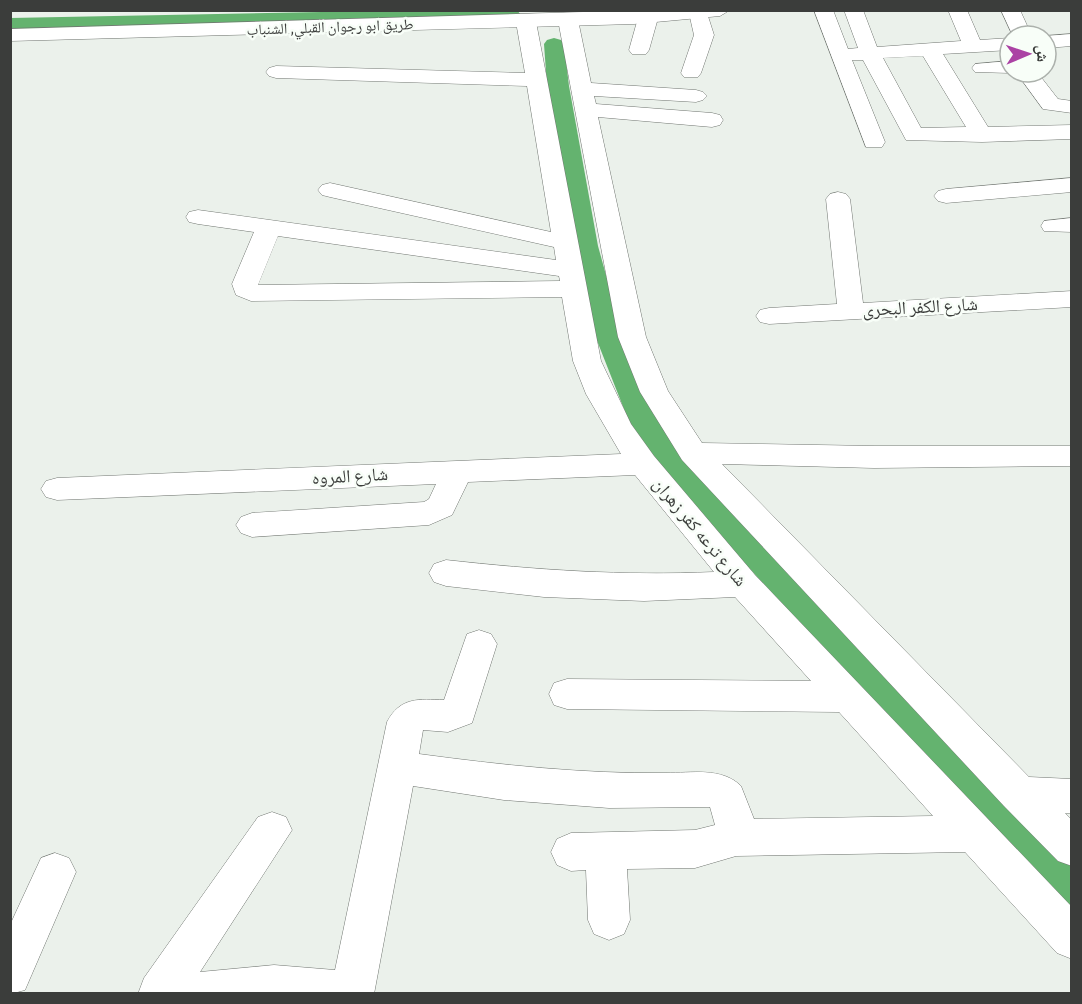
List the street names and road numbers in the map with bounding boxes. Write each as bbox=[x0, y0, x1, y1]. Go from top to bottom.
street label: طريق ابو رجوان القبلي, الشنباب bbox=[246, 14, 414, 42]
street label: شارع الكفر البحرى bbox=[862, 292, 978, 321]
street label: شارع المروه bbox=[311, 462, 389, 489]
street label: شارع ترعه كفر زهران bbox=[648, 473, 753, 591]

